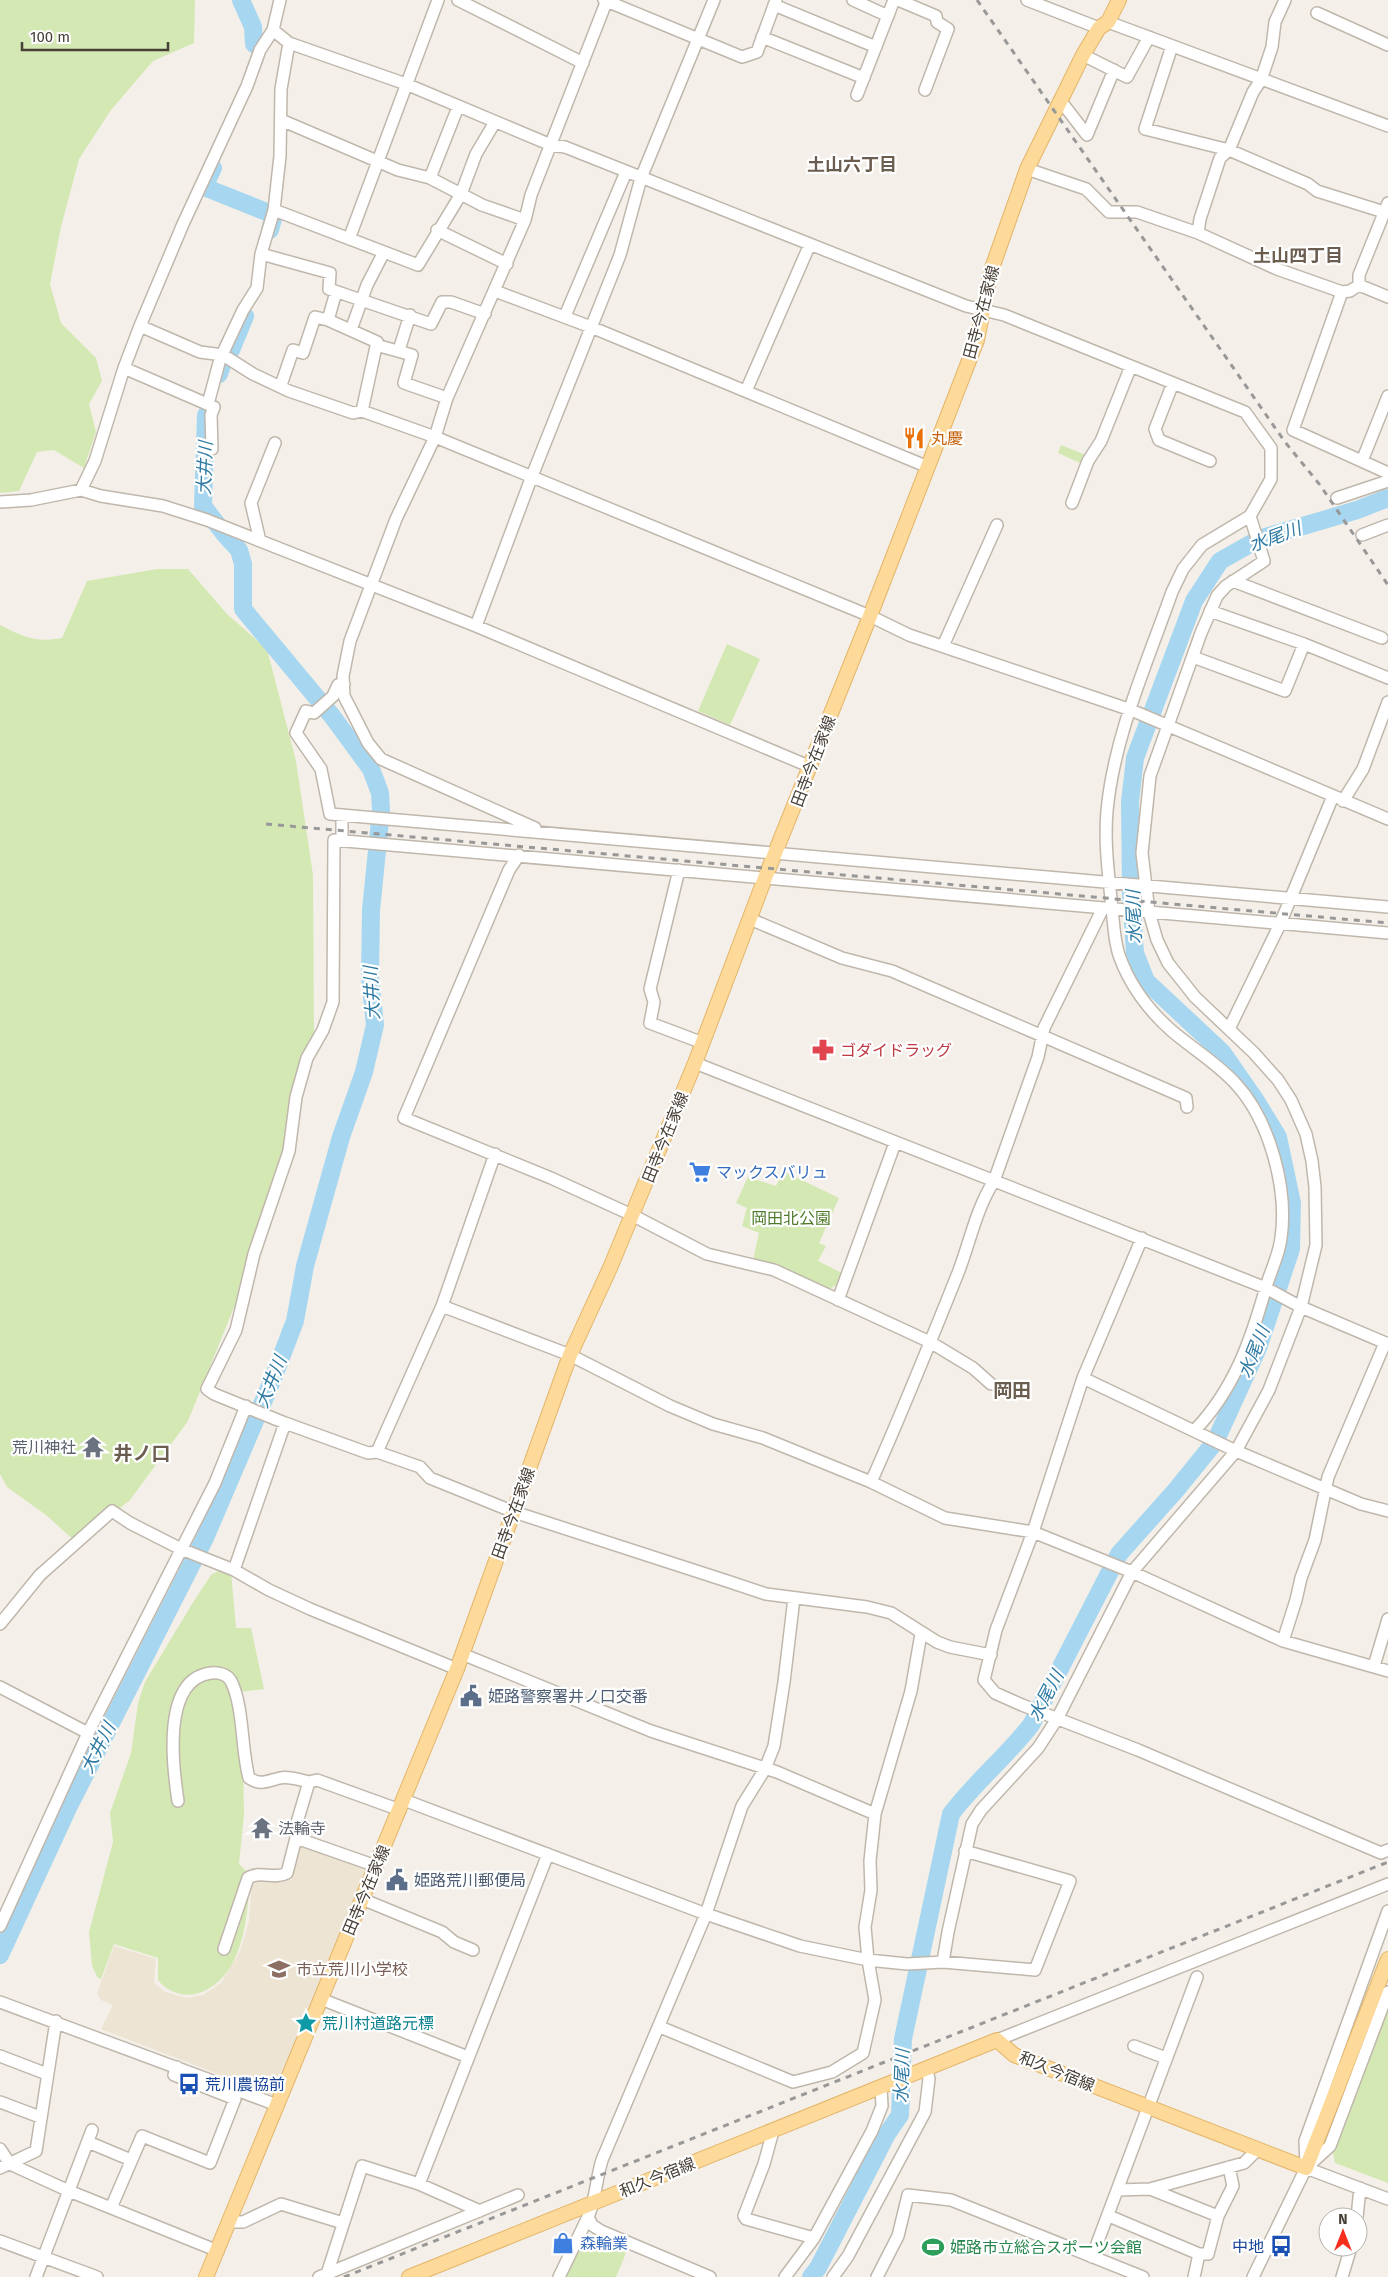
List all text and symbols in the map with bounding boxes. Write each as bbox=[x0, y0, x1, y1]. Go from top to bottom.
scale bar bbox=[22, 20, 169, 52]
text: 100 m bbox=[30, 28, 70, 46]
district label: 土山六丁目 bbox=[807, 154, 897, 176]
district label: 土山四丁目 bbox=[1253, 245, 1343, 267]
street label: 田寺今在家線 bbox=[960, 263, 1003, 361]
restaurant icon: 丸慶 bbox=[901, 425, 927, 451]
place label: 丸慶 bbox=[931, 429, 963, 448]
water label: 大井川 bbox=[193, 439, 217, 495]
water label: 水尾川 bbox=[1246, 517, 1306, 557]
street label: 田寺今在家線 bbox=[787, 713, 840, 809]
water label: 水尾川 bbox=[1122, 888, 1146, 944]
water label: 大井川 bbox=[359, 963, 384, 1021]
pharmacy icon: ゴダイドラッグ bbox=[810, 1037, 836, 1063]
place label: ゴダイドラッグ bbox=[840, 1041, 952, 1060]
street label: 田寺今在家線 bbox=[639, 1089, 692, 1185]
supermarket icon: マックスバリュ bbox=[687, 1159, 713, 1185]
place label: マックスバリュ bbox=[716, 1163, 828, 1182]
park label: 岡田北公園 bbox=[751, 1209, 831, 1228]
water label: 水尾川 bbox=[1234, 1321, 1275, 1381]
water label: 大井川 bbox=[251, 1351, 292, 1411]
district label: 岡田 bbox=[993, 1379, 1031, 1402]
temple icon: 荒川神社 bbox=[80, 1434, 106, 1460]
place label: 荒川神社 bbox=[12, 1438, 76, 1457]
district label: 井ノ口 bbox=[113, 1442, 171, 1465]
street label: 田寺今在家線 bbox=[488, 1465, 539, 1562]
water label: 水尾川 bbox=[1024, 1665, 1069, 1725]
public building icon: 姫路警察署井ノ口交番 bbox=[458, 1683, 484, 1709]
place label: 姫路警察署井ノ口交番 bbox=[488, 1687, 648, 1706]
water label: 大井川 bbox=[76, 1717, 121, 1777]
temple icon: 法輪寺 bbox=[249, 1815, 275, 1841]
place label: 法輪寺 bbox=[278, 1819, 326, 1838]
street label: 田寺今在家線 bbox=[339, 1842, 394, 1938]
public building icon: 姫路荒川郵便局 bbox=[384, 1867, 410, 1893]
place label: 姫路荒川郵便局 bbox=[414, 1871, 526, 1890]
school or university icon: 市立荒川小学校 bbox=[266, 1956, 292, 1982]
place label: 市立荒川小学校 bbox=[296, 1960, 408, 1979]
place icon: 荒川村道路元標 bbox=[293, 2010, 319, 2036]
place label: 荒川村道路元標 bbox=[322, 2014, 434, 2033]
water label: 水尾川 bbox=[890, 2047, 914, 2103]
street label: 和久今宿線 bbox=[1016, 2048, 1097, 2095]
bus stop icon: 荒川農協前 bbox=[176, 2071, 202, 2097]
place label: 荒川農協前 bbox=[205, 2075, 285, 2094]
street label: 和久今宿線 bbox=[617, 2154, 698, 2201]
north arrow bbox=[1318, 2207, 1368, 2257]
text: N bbox=[1338, 2211, 1348, 2228]
shop icon: 森輪業 bbox=[550, 2230, 576, 2256]
bus stop icon: 中地 bbox=[1268, 2233, 1294, 2259]
place label: 森輪業 bbox=[580, 2234, 628, 2253]
sports icon: 姫路市立総合スポーツ会館 bbox=[920, 2234, 946, 2260]
place label: 中地 bbox=[1232, 2237, 1264, 2256]
place label: 姫路市立総合スポーツ会館 bbox=[950, 2238, 1142, 2257]

